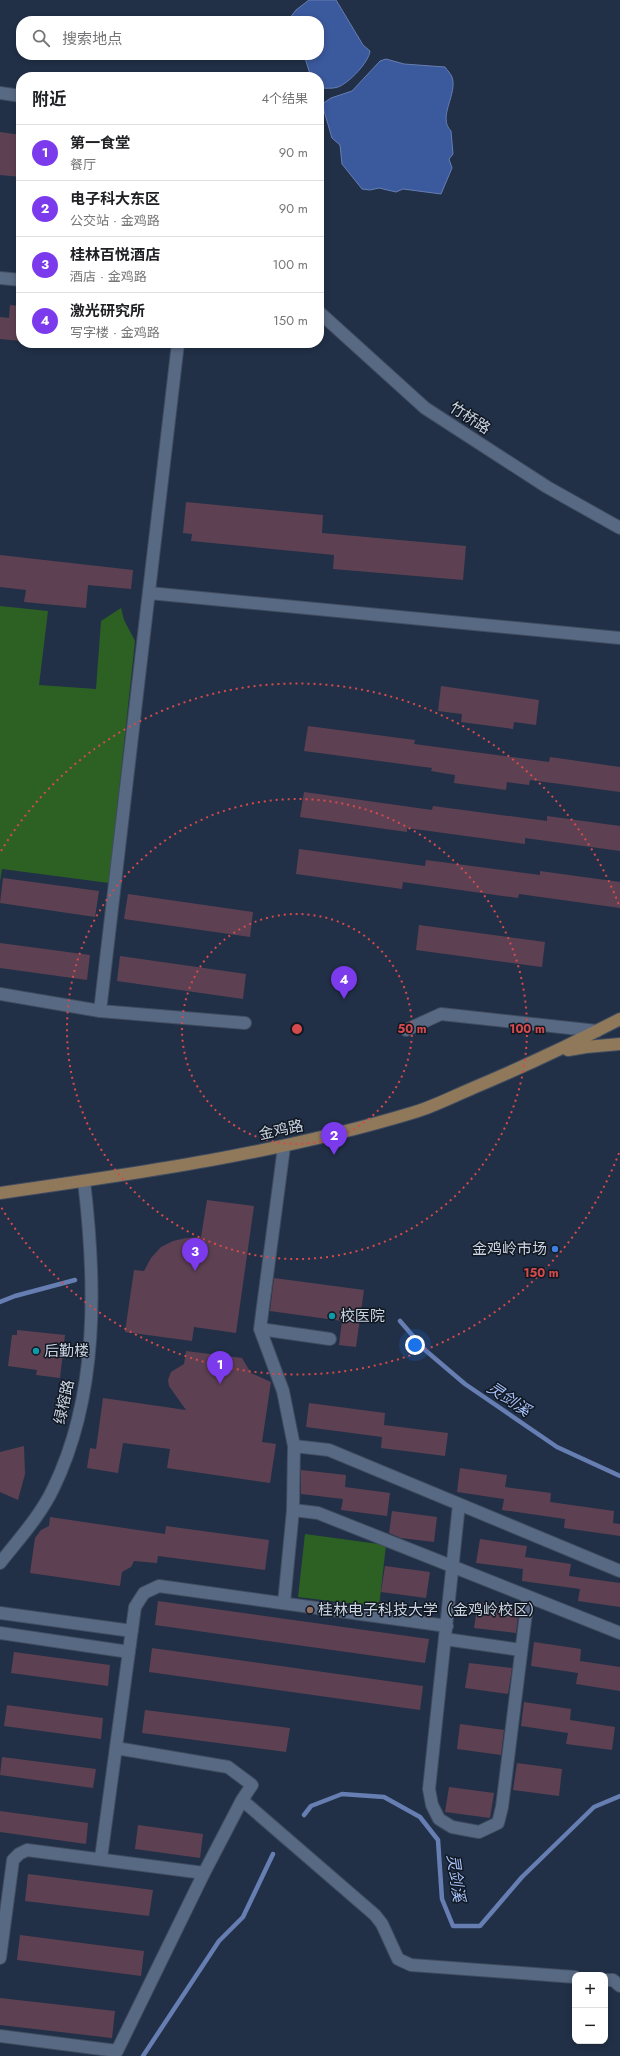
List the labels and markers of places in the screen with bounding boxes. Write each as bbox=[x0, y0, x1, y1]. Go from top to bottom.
pin: 4 bbox=[331, 966, 357, 999]
centre of rings bbox=[290, 1022, 304, 1036]
pin: 2 bbox=[321, 1122, 347, 1155]
pin: 3 bbox=[182, 1238, 208, 1271]
place label: 金鸡岭市场 bbox=[472, 1238, 547, 1260]
marker: 金鸡岭市场 bbox=[550, 1244, 560, 1254]
place label: 校医院 bbox=[340, 1305, 385, 1327]
marker: 校医院 bbox=[327, 1311, 337, 1321]
place label: 后勤楼 bbox=[44, 1340, 89, 1362]
marker: 后勤楼 bbox=[31, 1346, 41, 1356]
pin: 1 bbox=[207, 1351, 233, 1384]
place label: 桂林电子科技大学（金鸡岭校区） bbox=[318, 1599, 543, 1621]
marker: 桂林电子科技大学（金鸡岭校区） bbox=[305, 1605, 315, 1615]

